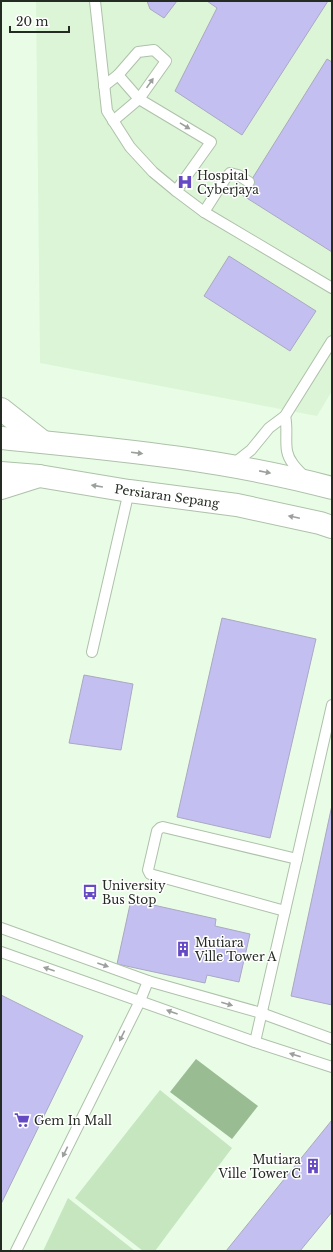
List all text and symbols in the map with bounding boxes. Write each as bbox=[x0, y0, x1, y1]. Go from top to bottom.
scale bar bbox=[10, 8, 69, 34]
text: 20 m bbox=[16, 14, 48, 29]
one-way arrow bbox=[146, 78, 154, 89]
one-way arrow bbox=[179, 123, 191, 130]
place label: Hospital Cyberjaya bbox=[197, 168, 259, 197]
hospital icon: Hospital Cyberjaya bbox=[176, 173, 194, 191]
one-way arrow bbox=[131, 449, 143, 456]
one-way arrow bbox=[259, 470, 271, 476]
street label: Persiaran Sepang bbox=[114, 481, 221, 511]
one-way arrow bbox=[91, 483, 103, 489]
one-way arrow bbox=[288, 514, 300, 520]
place label: University Bus Stop bbox=[102, 878, 166, 907]
bus stop icon: University Bus Stop bbox=[81, 883, 99, 901]
place label: Mutiara Ville Tower A bbox=[194, 935, 277, 964]
building icon: Mutiara Ville Tower A bbox=[174, 940, 192, 958]
one-way arrow bbox=[98, 962, 110, 968]
one-way arrow bbox=[43, 966, 55, 972]
one-way arrow bbox=[222, 1001, 234, 1007]
one-way arrow bbox=[166, 1009, 178, 1015]
one-way arrow bbox=[119, 1030, 125, 1041]
one-way arrow bbox=[289, 1051, 301, 1057]
supermarket icon: Gem In Mall bbox=[13, 1111, 31, 1129]
place label: Gem In Mall bbox=[34, 1113, 112, 1128]
one-way arrow bbox=[62, 1147, 68, 1158]
place label: Mutiara Ville Tower C bbox=[218, 1152, 301, 1181]
building icon: Mutiara Ville Tower C bbox=[304, 1157, 322, 1175]

